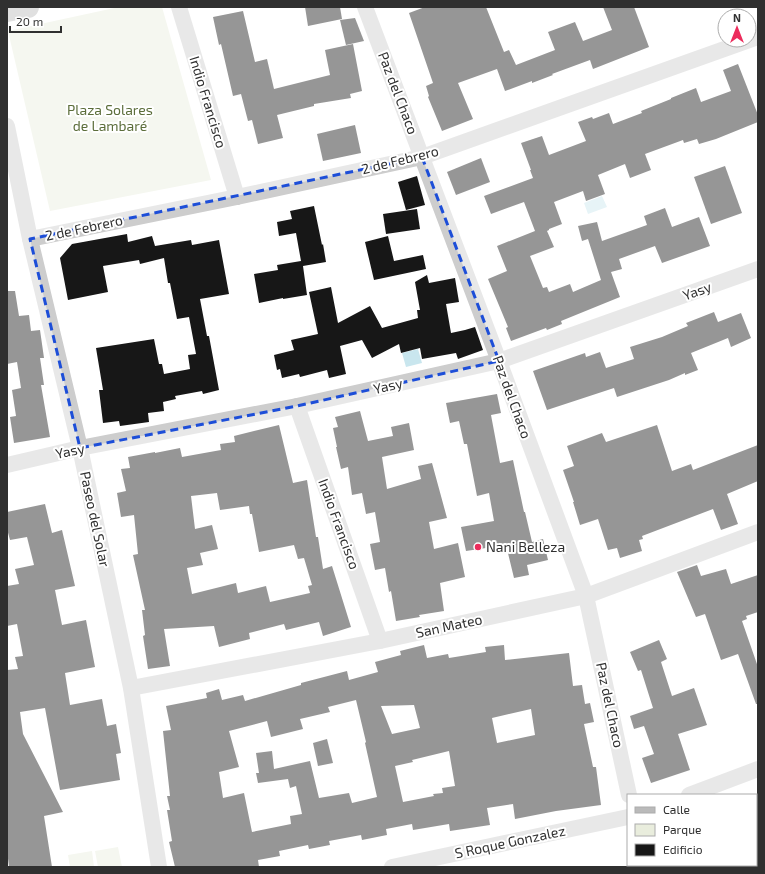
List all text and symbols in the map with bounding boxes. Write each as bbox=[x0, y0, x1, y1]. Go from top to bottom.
scale bar bbox=[10, 8, 61, 34]
north arrow bbox=[717, 8, 757, 48]
text: N bbox=[733, 11, 741, 24]
text: 20 m bbox=[16, 14, 43, 28]
street label: Paz del Chaco bbox=[375, 49, 422, 137]
street label: Indio Francisco bbox=[186, 54, 231, 150]
park label: Plaza Solares de Lambaré bbox=[67, 101, 153, 134]
street label: 2 de Febrero bbox=[360, 142, 440, 177]
street label: 2 de Febrero bbox=[44, 211, 124, 244]
street label: Yasy bbox=[680, 277, 714, 304]
street label: Paz del Chaco bbox=[490, 353, 535, 441]
street label: Yasy bbox=[372, 374, 405, 397]
street label: Yasy bbox=[54, 439, 87, 462]
street label: Paseo del Solar bbox=[77, 470, 114, 569]
street label: Indio Francisco bbox=[315, 476, 364, 572]
place label: Nani Belleza bbox=[486, 538, 565, 555]
marker: Nani Belleza bbox=[473, 542, 483, 552]
street label: San Mateo bbox=[414, 610, 484, 641]
street label: Paz del Chaco bbox=[593, 661, 628, 749]
legend bbox=[627, 794, 757, 866]
text: Calle bbox=[663, 802, 690, 816]
street label: S Roque Gonzalez bbox=[453, 821, 567, 862]
text: Parque bbox=[663, 822, 701, 836]
text: Edificio bbox=[663, 842, 703, 856]

